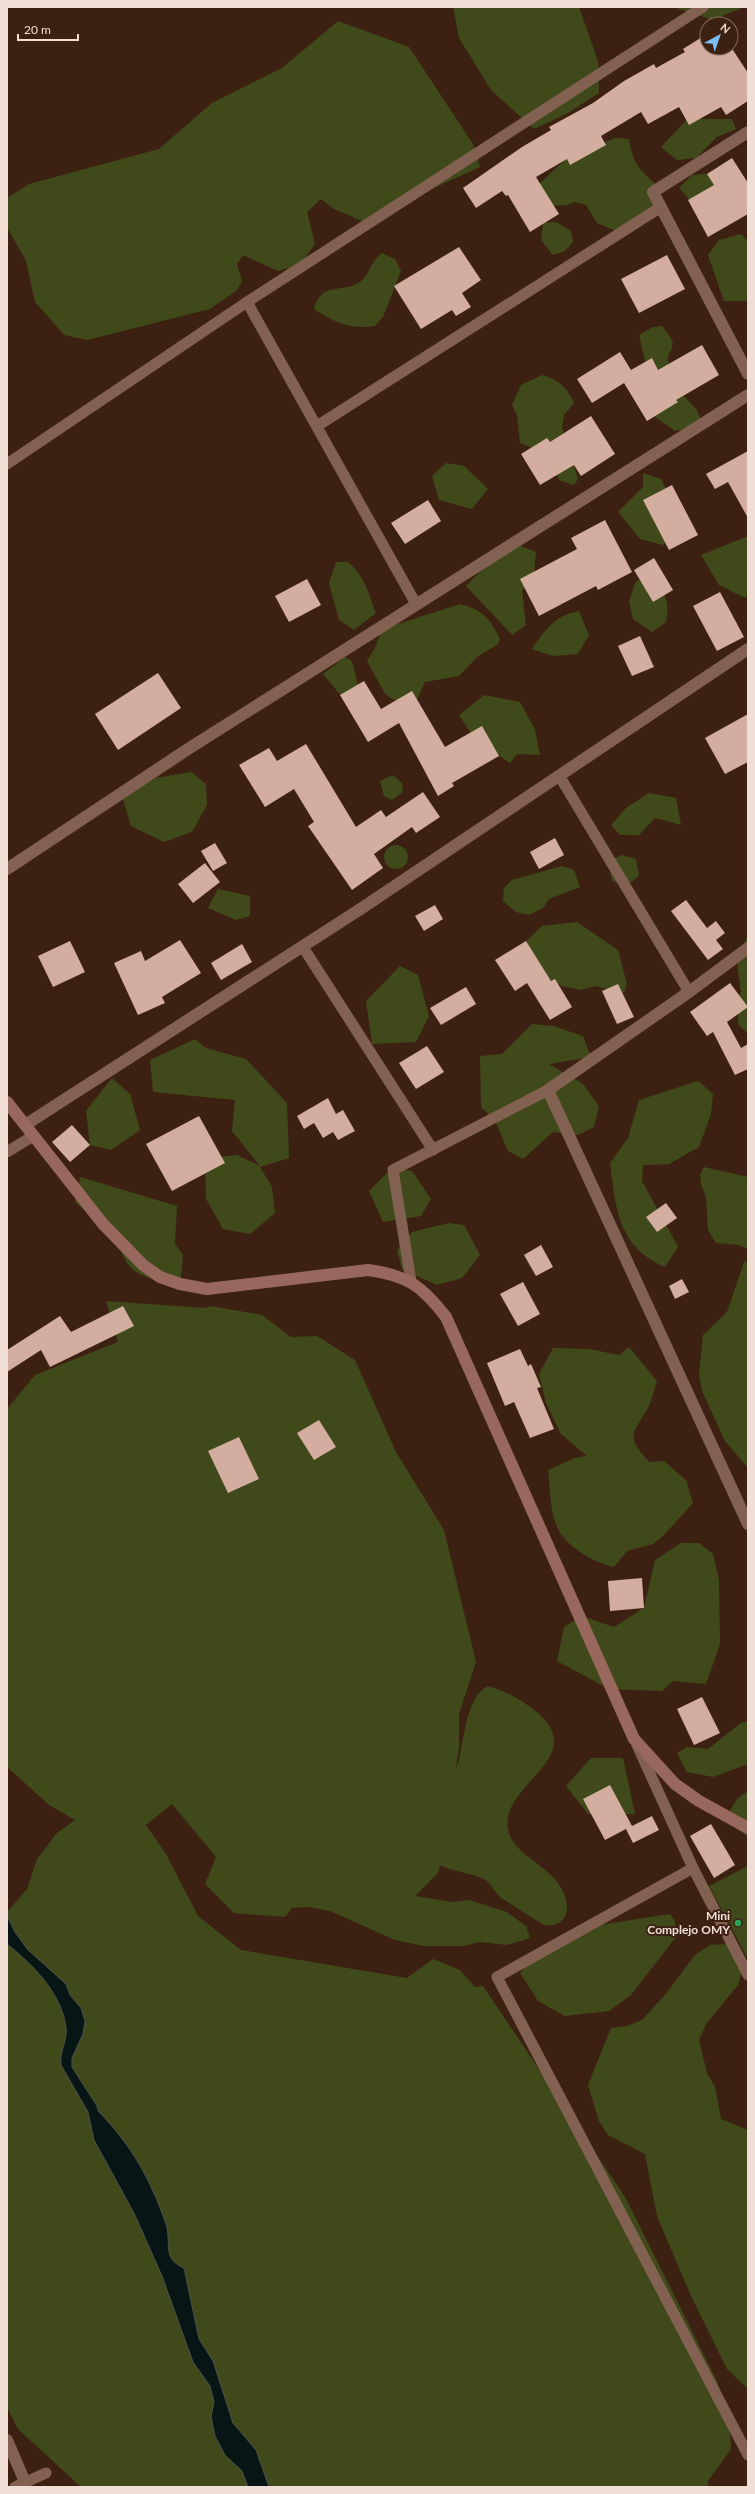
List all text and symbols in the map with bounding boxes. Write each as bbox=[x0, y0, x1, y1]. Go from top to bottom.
scale bar bbox=[18, 16, 78, 42]
north arrow bbox=[699, 16, 739, 56]
text: N bbox=[718, 20, 733, 36]
text: 20 m bbox=[24, 22, 51, 37]
place label: Mini Complejo OMY bbox=[647, 1908, 730, 1937]
marker: Mini Complejo OMY bbox=[733, 1918, 743, 1928]

